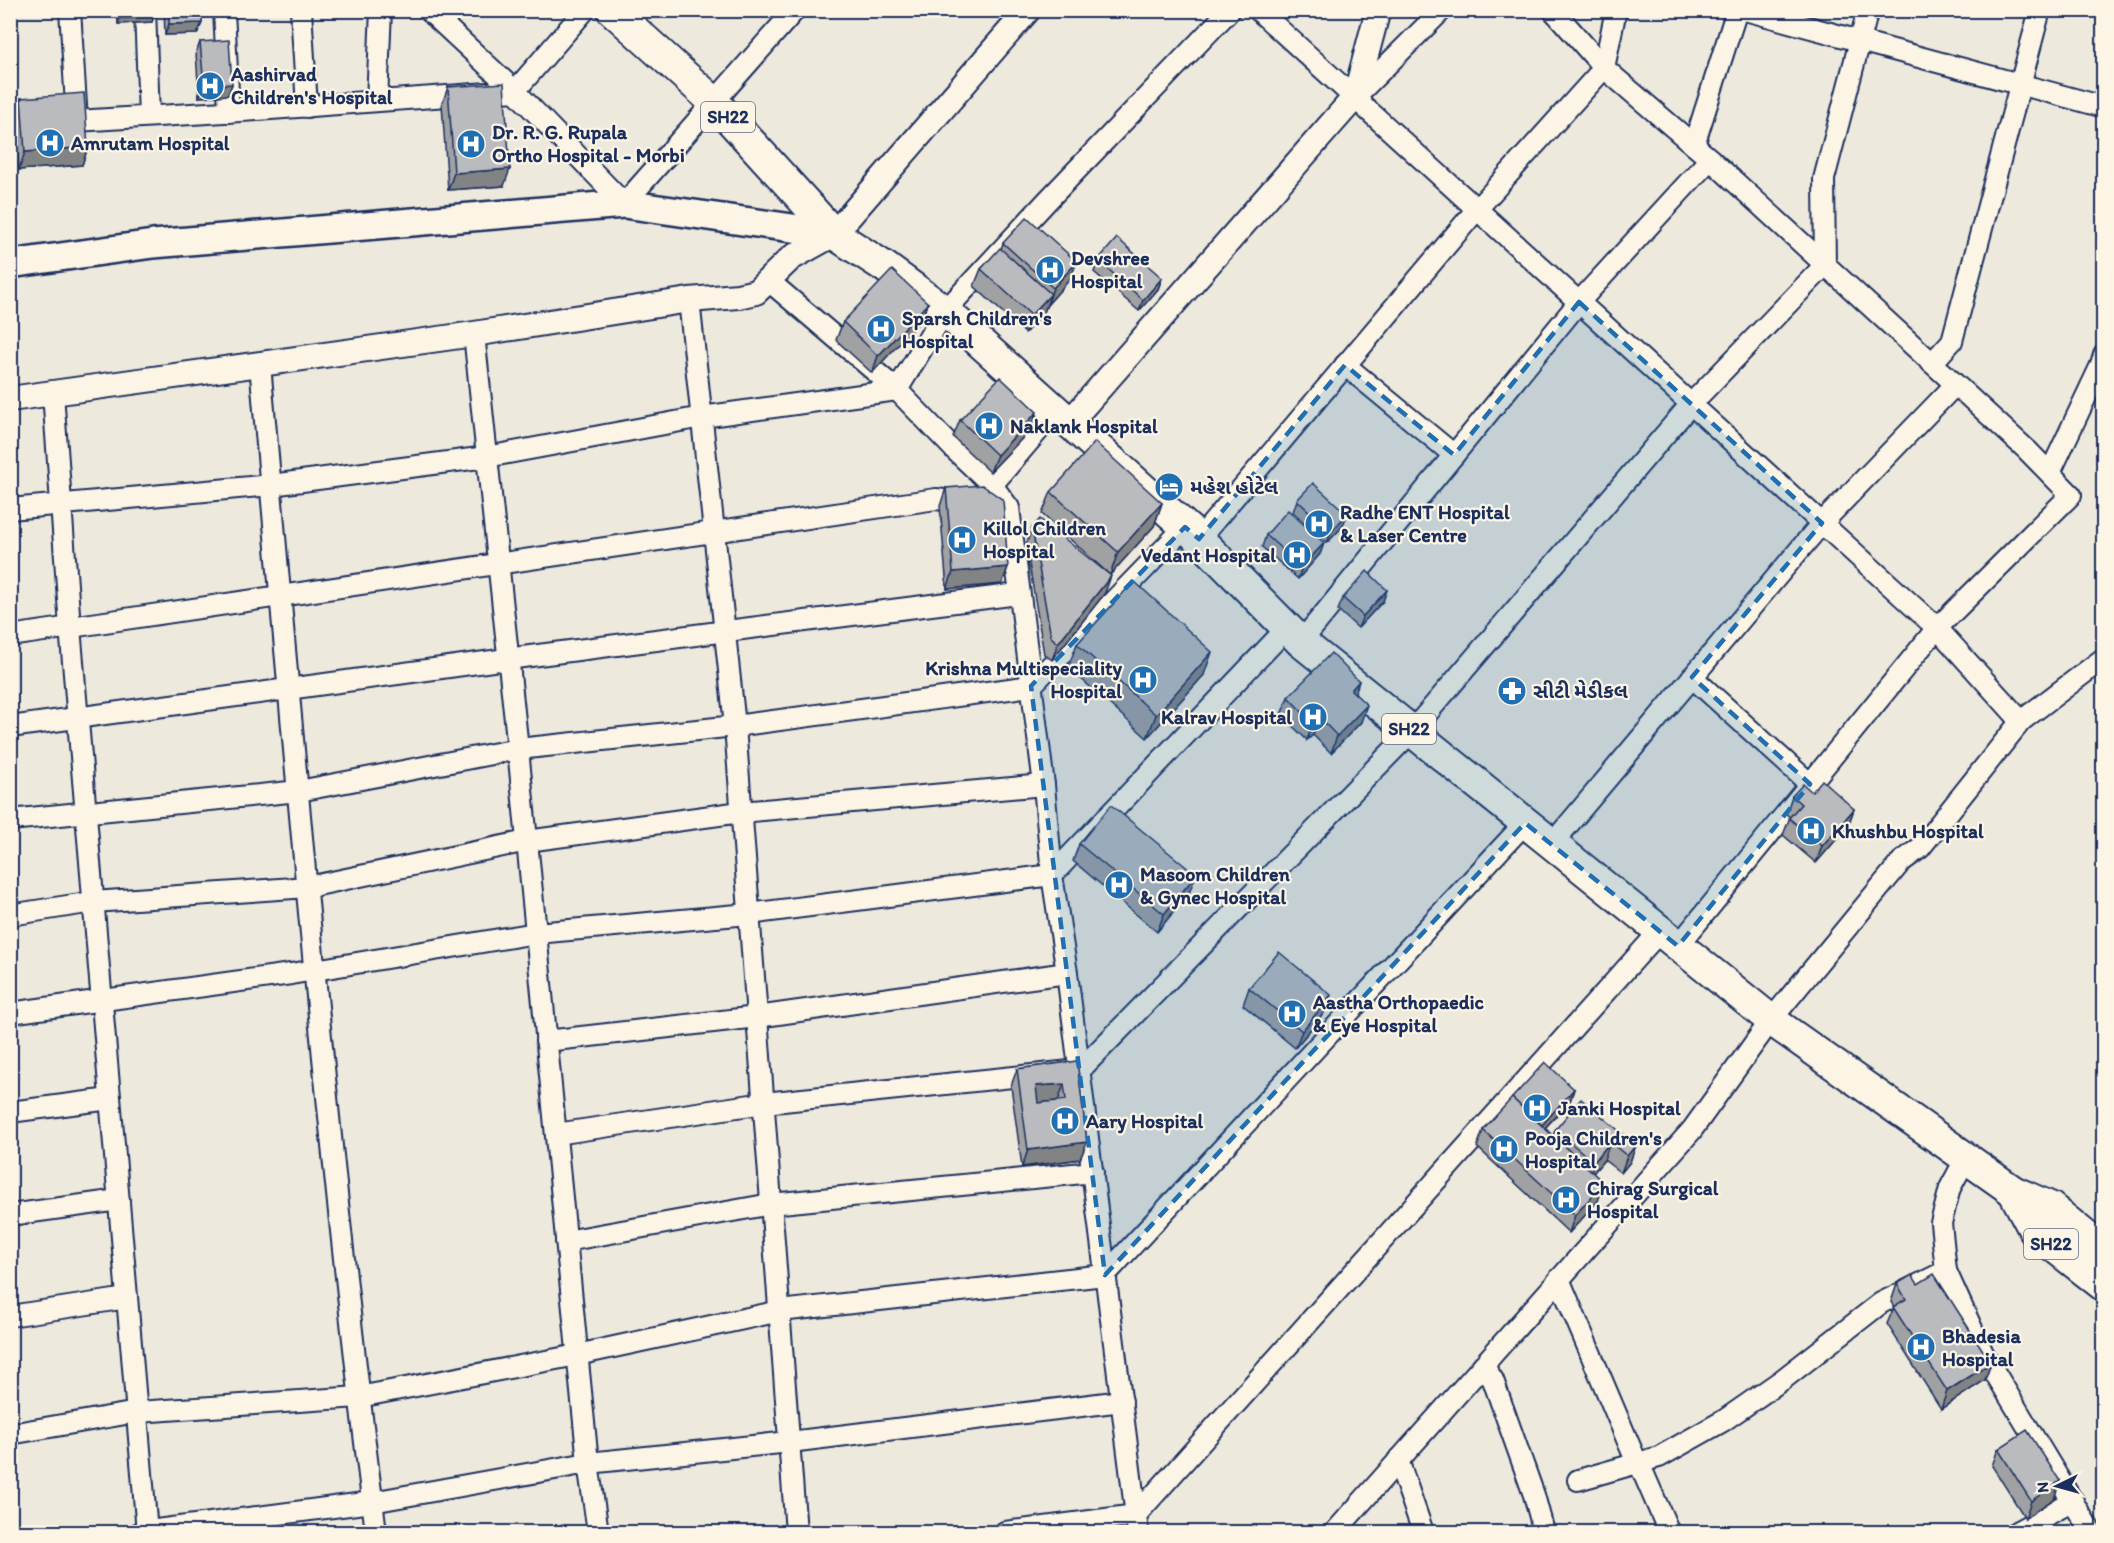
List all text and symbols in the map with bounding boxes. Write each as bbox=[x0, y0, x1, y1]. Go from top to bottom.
place label: Aashirvad Children's Hospital bbox=[230, 62, 393, 110]
hospital icon: Aashirvad Children's Hospital bbox=[194, 70, 226, 102]
road number: SH22 bbox=[701, 102, 755, 132]
place label: Dr. R. G. Rupala Ortho Hospital - Morbi bbox=[492, 120, 685, 168]
hospital icon: Amrutam Hospital bbox=[34, 127, 66, 159]
hospital icon: Dr. R. G. Rupala Ortho Hospital - Morbi bbox=[455, 128, 487, 160]
place label: Amrutam Hospital bbox=[70, 131, 230, 156]
place label: Devshree Hospital bbox=[1071, 246, 1150, 294]
hospital icon: Devshree Hospital bbox=[1034, 254, 1066, 286]
place label: Sparsh Children's Hospital bbox=[902, 306, 1052, 354]
hospital icon: Sparsh Children's Hospital bbox=[865, 313, 897, 345]
hospital icon: Naklank Hospital bbox=[973, 410, 1005, 442]
place label: Naklank Hospital bbox=[1010, 414, 1158, 439]
hotel icon: મહેશ હોટેલ bbox=[1153, 471, 1185, 503]
place label: મહેશ હોટેલ bbox=[1190, 475, 1278, 499]
place label: Radhe ENT Hospital & Laser Centre bbox=[1340, 500, 1510, 547]
hospital icon: Radhe ENT Hospital & Laser Centre bbox=[1303, 508, 1335, 540]
place label: Killol Children Hospital bbox=[983, 516, 1106, 564]
hospital icon: Killol Children Hospital bbox=[946, 524, 978, 556]
hospital icon: Vedant Hospital bbox=[1281, 539, 1313, 571]
place label: Vedant Hospital bbox=[1141, 543, 1276, 568]
place label: Krishna Multispeciality Hospital bbox=[925, 656, 1123, 704]
hospital icon: Krishna Multispeciality Hospital bbox=[1127, 664, 1159, 696]
pharmacy icon: સીટી મેડીકલ bbox=[1496, 675, 1528, 707]
place label: સીટી મેડીકલ bbox=[1533, 679, 1628, 703]
hospital icon: Kalrav Hospital bbox=[1297, 701, 1329, 733]
place label: Kalrav Hospital bbox=[1161, 705, 1292, 730]
road number: SH22 bbox=[1382, 714, 1436, 744]
hospital icon: Khushbu Hospital bbox=[1795, 815, 1827, 847]
place label: Khushbu Hospital bbox=[1832, 819, 1984, 844]
place label: Masoom Children & Gynec Hospital bbox=[1140, 862, 1290, 910]
hospital icon: Masoom Children & Gynec Hospital bbox=[1103, 869, 1135, 901]
place label: Aastha Orthopaedic & Eye Hospital bbox=[1312, 990, 1485, 1038]
hospital icon: Aastha Orthopaedic & Eye Hospital bbox=[1276, 998, 1308, 1030]
hospital icon: Janki Hospital bbox=[1521, 1092, 1553, 1124]
place label: Janki Hospital bbox=[1557, 1096, 1681, 1121]
hospital icon: Aary Hospital bbox=[1049, 1105, 1081, 1137]
place label: Aary Hospital bbox=[1085, 1109, 1204, 1134]
place label: Pooja Children's Hospital bbox=[1525, 1126, 1662, 1174]
hospital icon: Pooja Children's Hospital bbox=[1488, 1133, 1520, 1165]
place label: Chirag Surgical Hospital bbox=[1587, 1176, 1719, 1224]
hospital icon: Chirag Surgical Hospital bbox=[1550, 1184, 1582, 1216]
road number: SH22 bbox=[2024, 1229, 2078, 1259]
place label: Bhadesia Hospital bbox=[1942, 1324, 2021, 1372]
hospital icon: Bhadesia Hospital bbox=[1905, 1331, 1937, 1363]
north arrow bbox=[2027, 1456, 2087, 1516]
text: N bbox=[2033, 1481, 2052, 1493]

